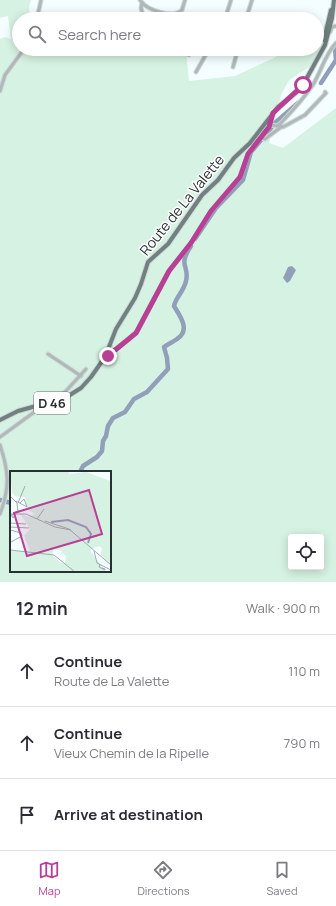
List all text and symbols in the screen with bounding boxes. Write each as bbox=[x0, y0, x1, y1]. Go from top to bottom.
search box bbox=[12, 12, 324, 56]
icon: search bbox=[26, 23, 48, 45]
text: Search here bbox=[58, 24, 141, 45]
route start bbox=[294, 76, 312, 94]
street label: Route de La Valette bbox=[135, 150, 228, 259]
route end bbox=[99, 347, 117, 365]
road number: D 46 bbox=[34, 392, 70, 414]
inset map bbox=[10, 471, 111, 572]
map controls bbox=[288, 534, 324, 570]
button: locate bbox=[288, 534, 324, 570]
text: 12 min bbox=[16, 597, 68, 620]
text: Walk · 900 m bbox=[246, 599, 320, 617]
text: Continue bbox=[54, 651, 122, 672]
icon: ahead bbox=[16, 660, 38, 682]
text: 110 m bbox=[288, 662, 320, 680]
text: Route de La Valette bbox=[54, 672, 169, 690]
text: Continue bbox=[54, 723, 122, 744]
icon: ahead bbox=[16, 732, 38, 754]
text: 790 m bbox=[284, 734, 320, 752]
text: Vieux Chemin de la Ripelle bbox=[54, 744, 209, 762]
icon: arrive bbox=[16, 804, 38, 826]
text: Arrive at destination bbox=[54, 804, 203, 825]
tab: Map bbox=[38, 859, 60, 898]
tab: Directions bbox=[137, 859, 190, 898]
tab: Saved bbox=[267, 859, 298, 898]

